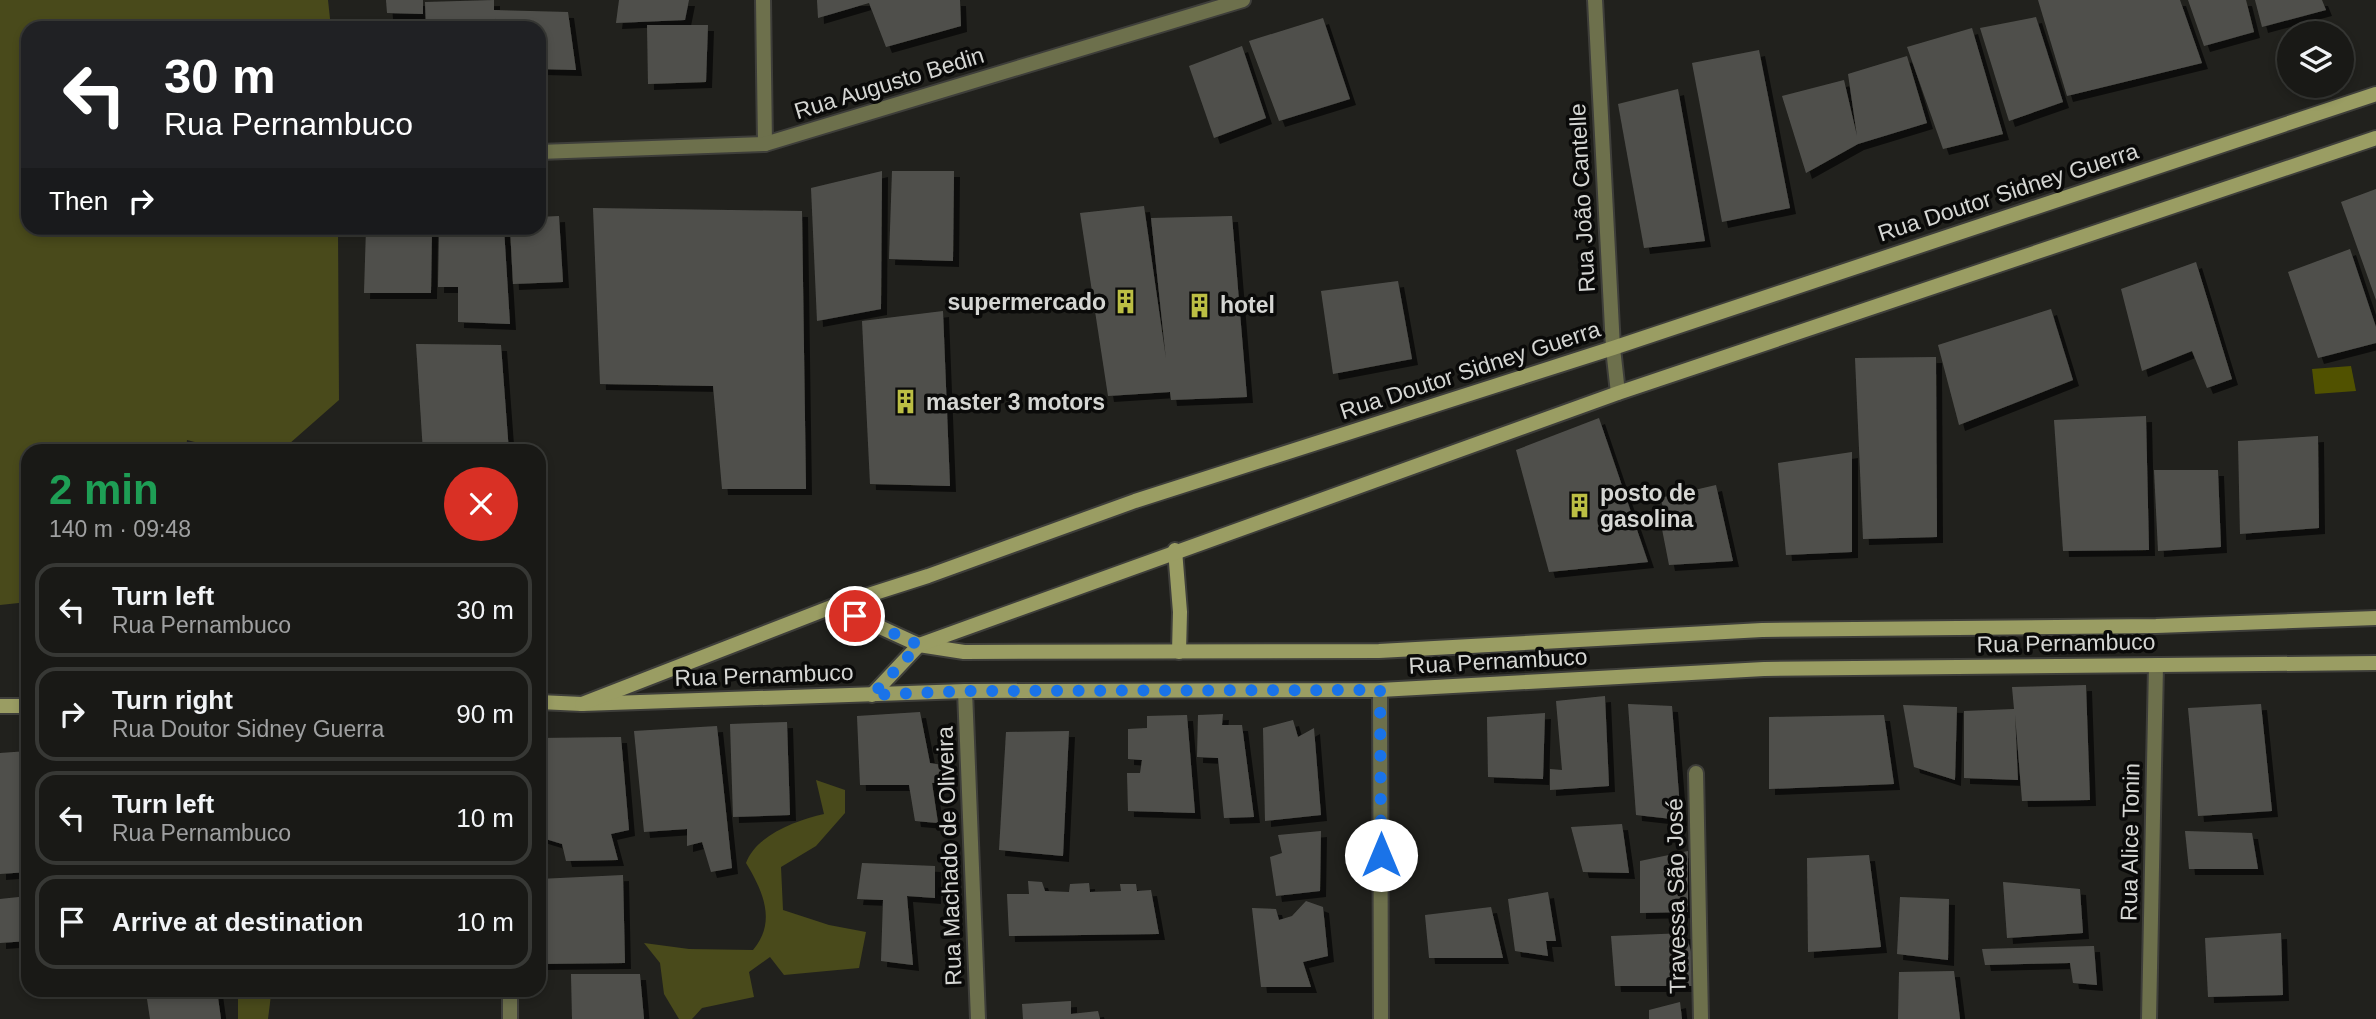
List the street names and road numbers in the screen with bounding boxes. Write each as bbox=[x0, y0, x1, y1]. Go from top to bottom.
street label: Rua Augusto Bedin bbox=[791, 42, 987, 124]
street label: Rua João Cantelle bbox=[1564, 103, 1600, 293]
street label: Rua Doutor Sidney Guerra bbox=[1874, 137, 2142, 246]
street label: Rua Doutor Sidney Guerra bbox=[1336, 315, 1604, 424]
street label: Rua Pernambuco bbox=[1976, 628, 2156, 658]
street label: Rua Pernambuco bbox=[1408, 643, 1588, 679]
street label: Rua Pernambuco bbox=[674, 659, 854, 691]
street label: Rua Machado de Oliveira bbox=[931, 726, 967, 986]
street label: Rua Alice Tonin bbox=[2116, 763, 2144, 921]
street label: Travessa São José bbox=[1661, 798, 1691, 994]

